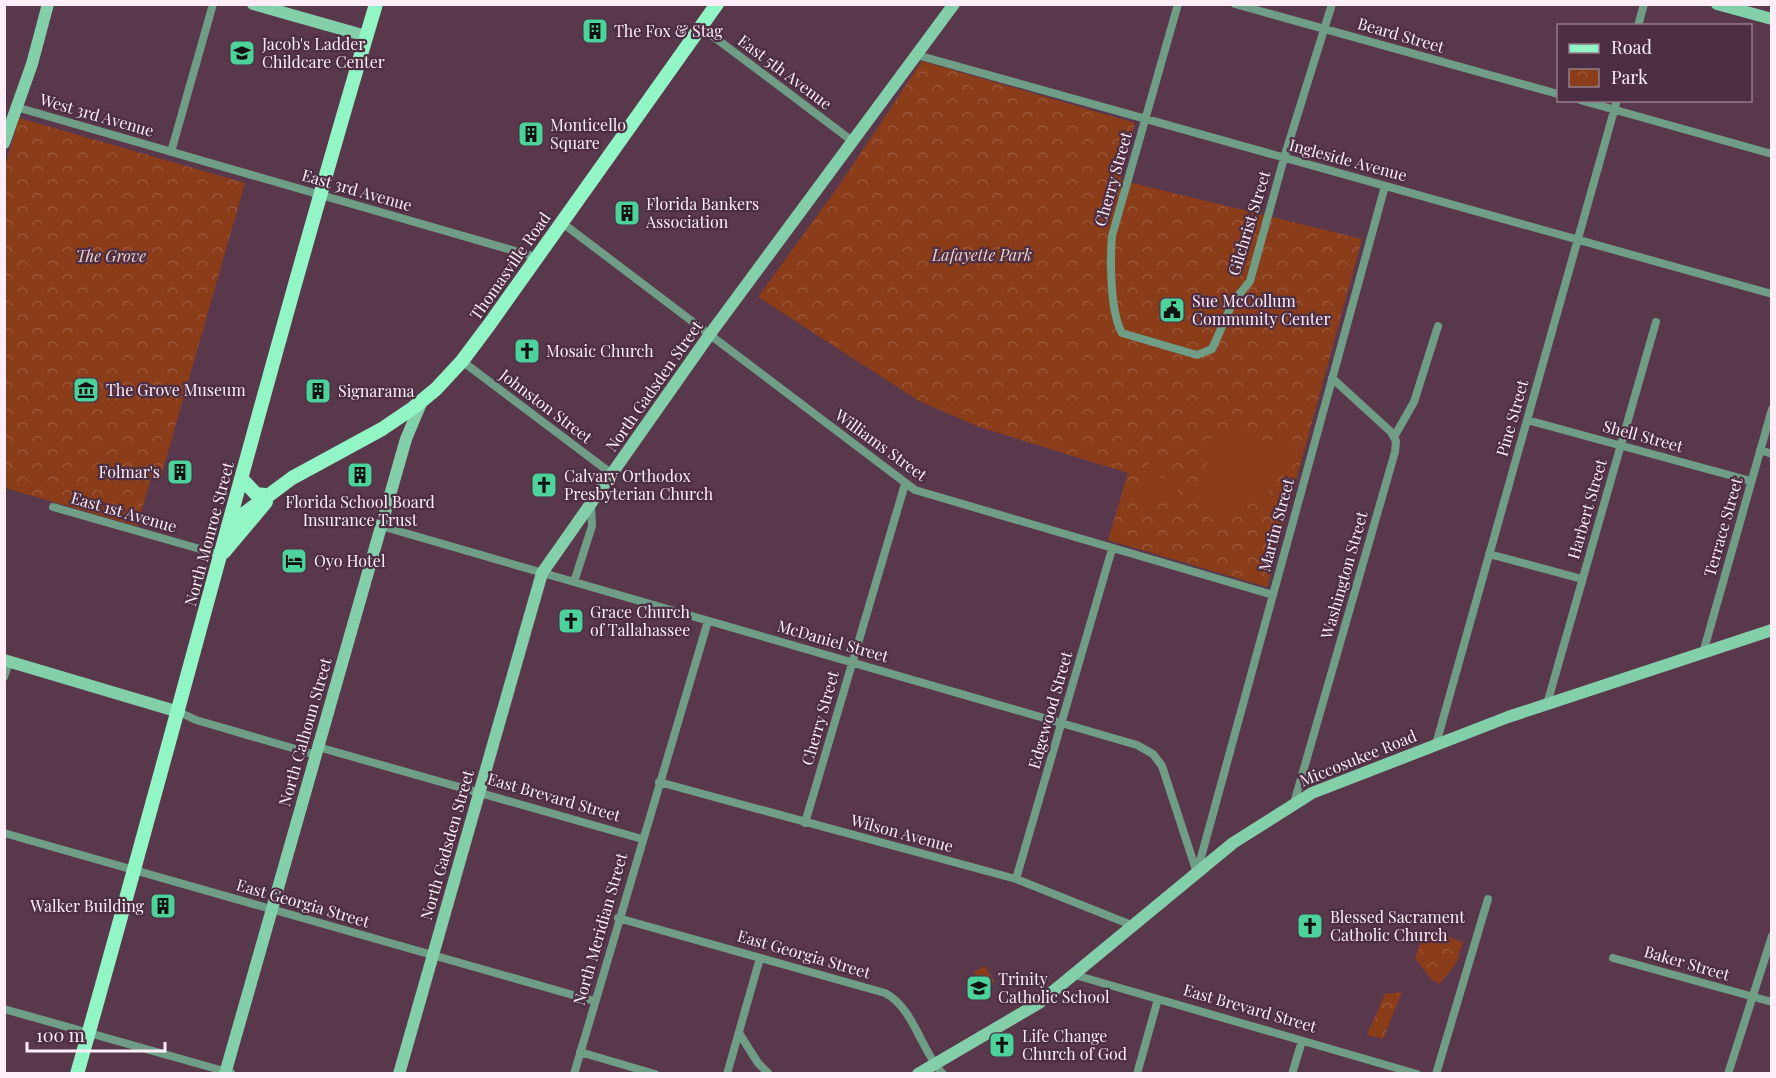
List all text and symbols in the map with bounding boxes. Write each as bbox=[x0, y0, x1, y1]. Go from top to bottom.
street label: Beard Street bbox=[1355, 12, 1447, 57]
building icon: The Fox & Stag bbox=[580, 16, 610, 46]
place label: The Fox & Stag bbox=[614, 20, 723, 41]
legend bbox=[1557, 24, 1752, 102]
street label: East 5th Avenue bbox=[734, 29, 836, 114]
place label: Jacob's Ladder Childcare Center bbox=[261, 33, 385, 72]
text: Road bbox=[1611, 35, 1652, 59]
school or university icon: Jacob's Ladder Childcare Center bbox=[227, 38, 257, 68]
text: Park bbox=[1611, 65, 1648, 89]
street label: West 3rd Avenue bbox=[37, 88, 157, 141]
place label: Monticello Square bbox=[550, 114, 626, 153]
building icon: Monticello Square bbox=[516, 119, 546, 149]
street label: Cherry Street bbox=[1089, 129, 1136, 229]
street label: Ingleside Avenue bbox=[1287, 134, 1409, 185]
street label: East 3rd Avenue bbox=[300, 164, 415, 215]
street label: Gilchrist Street bbox=[1223, 167, 1275, 278]
place label: Florida Bankers Association bbox=[645, 193, 759, 232]
building icon: Florida Bankers Association bbox=[612, 198, 642, 228]
street label: Thomasville Road bbox=[464, 208, 555, 324]
park label: Lafayette Park bbox=[931, 244, 1032, 265]
park label: The Grove bbox=[76, 245, 146, 266]
place label: Sue McCollum Community Center bbox=[1192, 290, 1331, 329]
public building icon: Sue McCollum Community Center bbox=[1157, 295, 1187, 325]
street label: North Gadsden Street bbox=[600, 316, 707, 455]
church icon: Mosaic Church bbox=[512, 336, 542, 366]
place label: Mosaic Church bbox=[546, 340, 654, 361]
street label: Johnston Street bbox=[495, 363, 597, 447]
museum icon: The Grove Museum bbox=[71, 375, 101, 405]
building icon: Signarama bbox=[303, 376, 333, 406]
street label: Pine Street bbox=[1491, 377, 1533, 459]
place label: The Grove Museum bbox=[106, 379, 246, 400]
place label: Signarama bbox=[338, 380, 415, 401]
street label: Williams Street bbox=[830, 404, 932, 485]
street label: Shell Street bbox=[1601, 415, 1686, 456]
street label: Harbert Street bbox=[1562, 456, 1611, 561]
building icon: Folmar's bbox=[165, 457, 195, 487]
street label: North Monroe Street bbox=[179, 459, 238, 608]
building icon: Florida School Board Insurance Trust bbox=[345, 460, 375, 490]
place label: Folmar's bbox=[99, 461, 160, 482]
place label: Calvary Orthodox Presbyterian Church bbox=[564, 465, 714, 504]
church icon: Calvary Orthodox Presbyterian Church bbox=[529, 470, 559, 500]
street label: Terrace Street bbox=[1698, 474, 1747, 579]
street label: Martin Street bbox=[1253, 476, 1298, 574]
street label: East 1st Avenue bbox=[69, 486, 179, 537]
place label: Florida School Board Insurance Trust bbox=[285, 491, 435, 530]
street label: Washington Street bbox=[1315, 508, 1372, 642]
hotel icon: Oyo Hotel bbox=[279, 546, 309, 576]
place label: Oyo Hotel bbox=[314, 550, 386, 571]
place label: Grace Church of Tallahassee bbox=[590, 601, 690, 640]
church icon: Grace Church of Tallahassee bbox=[556, 606, 586, 636]
street label: McDaniel Street bbox=[775, 615, 891, 667]
street label: Edgewood Street bbox=[1023, 648, 1076, 771]
street label: North Calhoun Street bbox=[273, 655, 336, 809]
street label: Cherry Street bbox=[796, 668, 843, 768]
street label: Miccosukee Road bbox=[1296, 725, 1419, 791]
street label: North Gadsden Street bbox=[415, 767, 478, 922]
street label: East Brevard Street bbox=[485, 767, 624, 826]
street label: Wilson Avenue bbox=[848, 809, 956, 856]
street label: North Meridian Street bbox=[568, 850, 631, 1008]
street label: East Georgia Street bbox=[234, 873, 372, 932]
building icon: Walker Building bbox=[148, 891, 178, 921]
place label: Walker Building bbox=[29, 895, 145, 916]
place label: Blessed Sacrament Catholic Church bbox=[1330, 906, 1465, 945]
church icon: Blessed Sacrament Catholic Church bbox=[1295, 911, 1325, 941]
street label: East Georgia Street bbox=[735, 924, 873, 983]
street label: Baker Street bbox=[1642, 940, 1733, 985]
place label: Trinity Catholic School bbox=[998, 968, 1110, 1007]
school or university icon: Trinity Catholic School bbox=[964, 973, 994, 1003]
street label: East Brevard Street bbox=[1181, 978, 1320, 1037]
scale bar bbox=[27, 1015, 165, 1053]
text: 100 m bbox=[36, 1023, 85, 1047]
place label: Life Change Church of God bbox=[1022, 1025, 1127, 1064]
church icon: Life Change Church of God bbox=[987, 1030, 1017, 1060]

